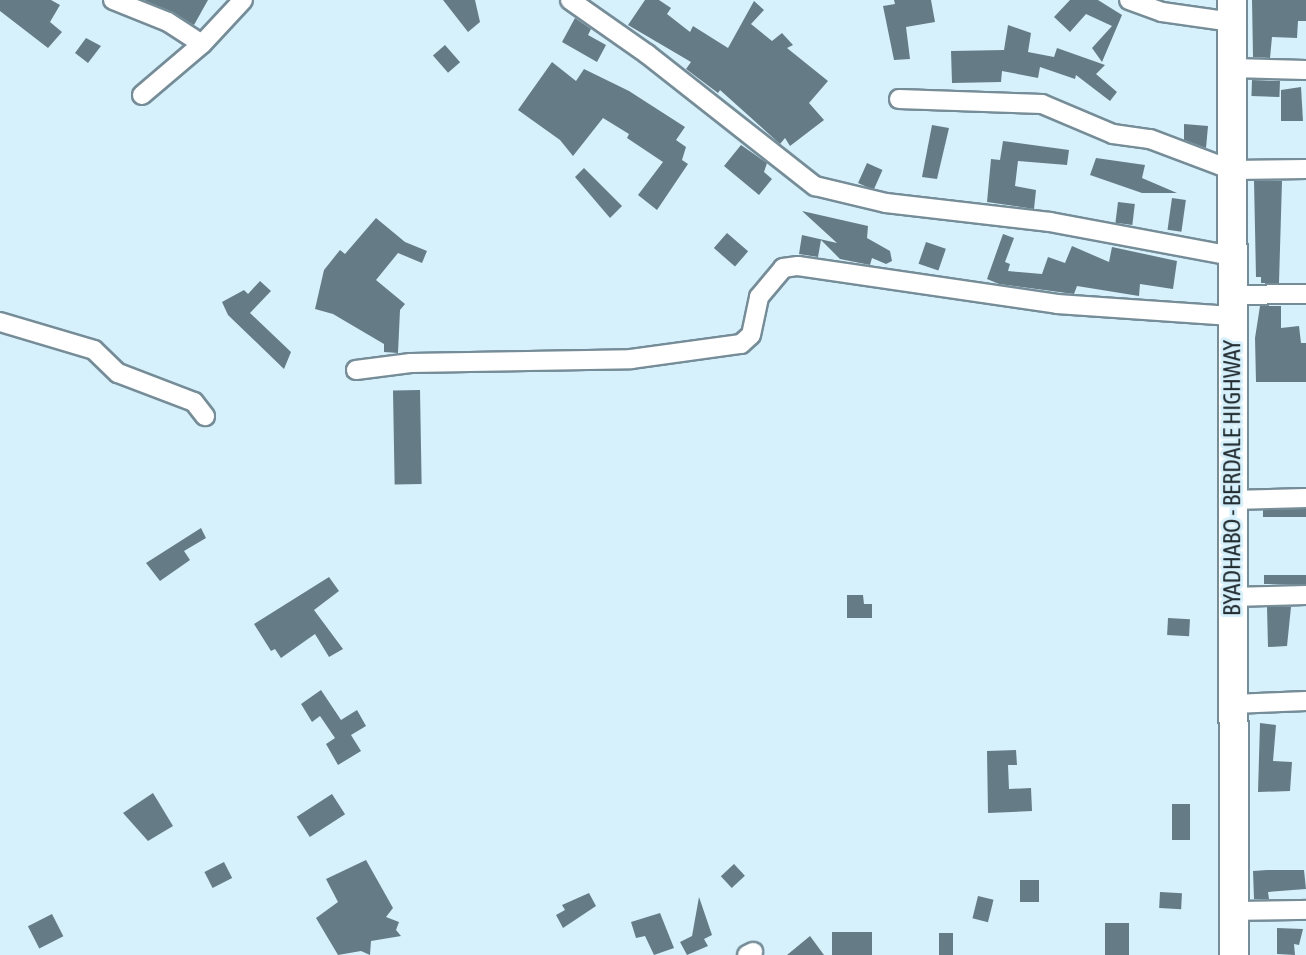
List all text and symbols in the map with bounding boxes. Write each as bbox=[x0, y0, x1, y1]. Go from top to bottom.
street label: BYADHABO - BERDALE HIGHWAY bbox=[1218, 340, 1246, 616]

